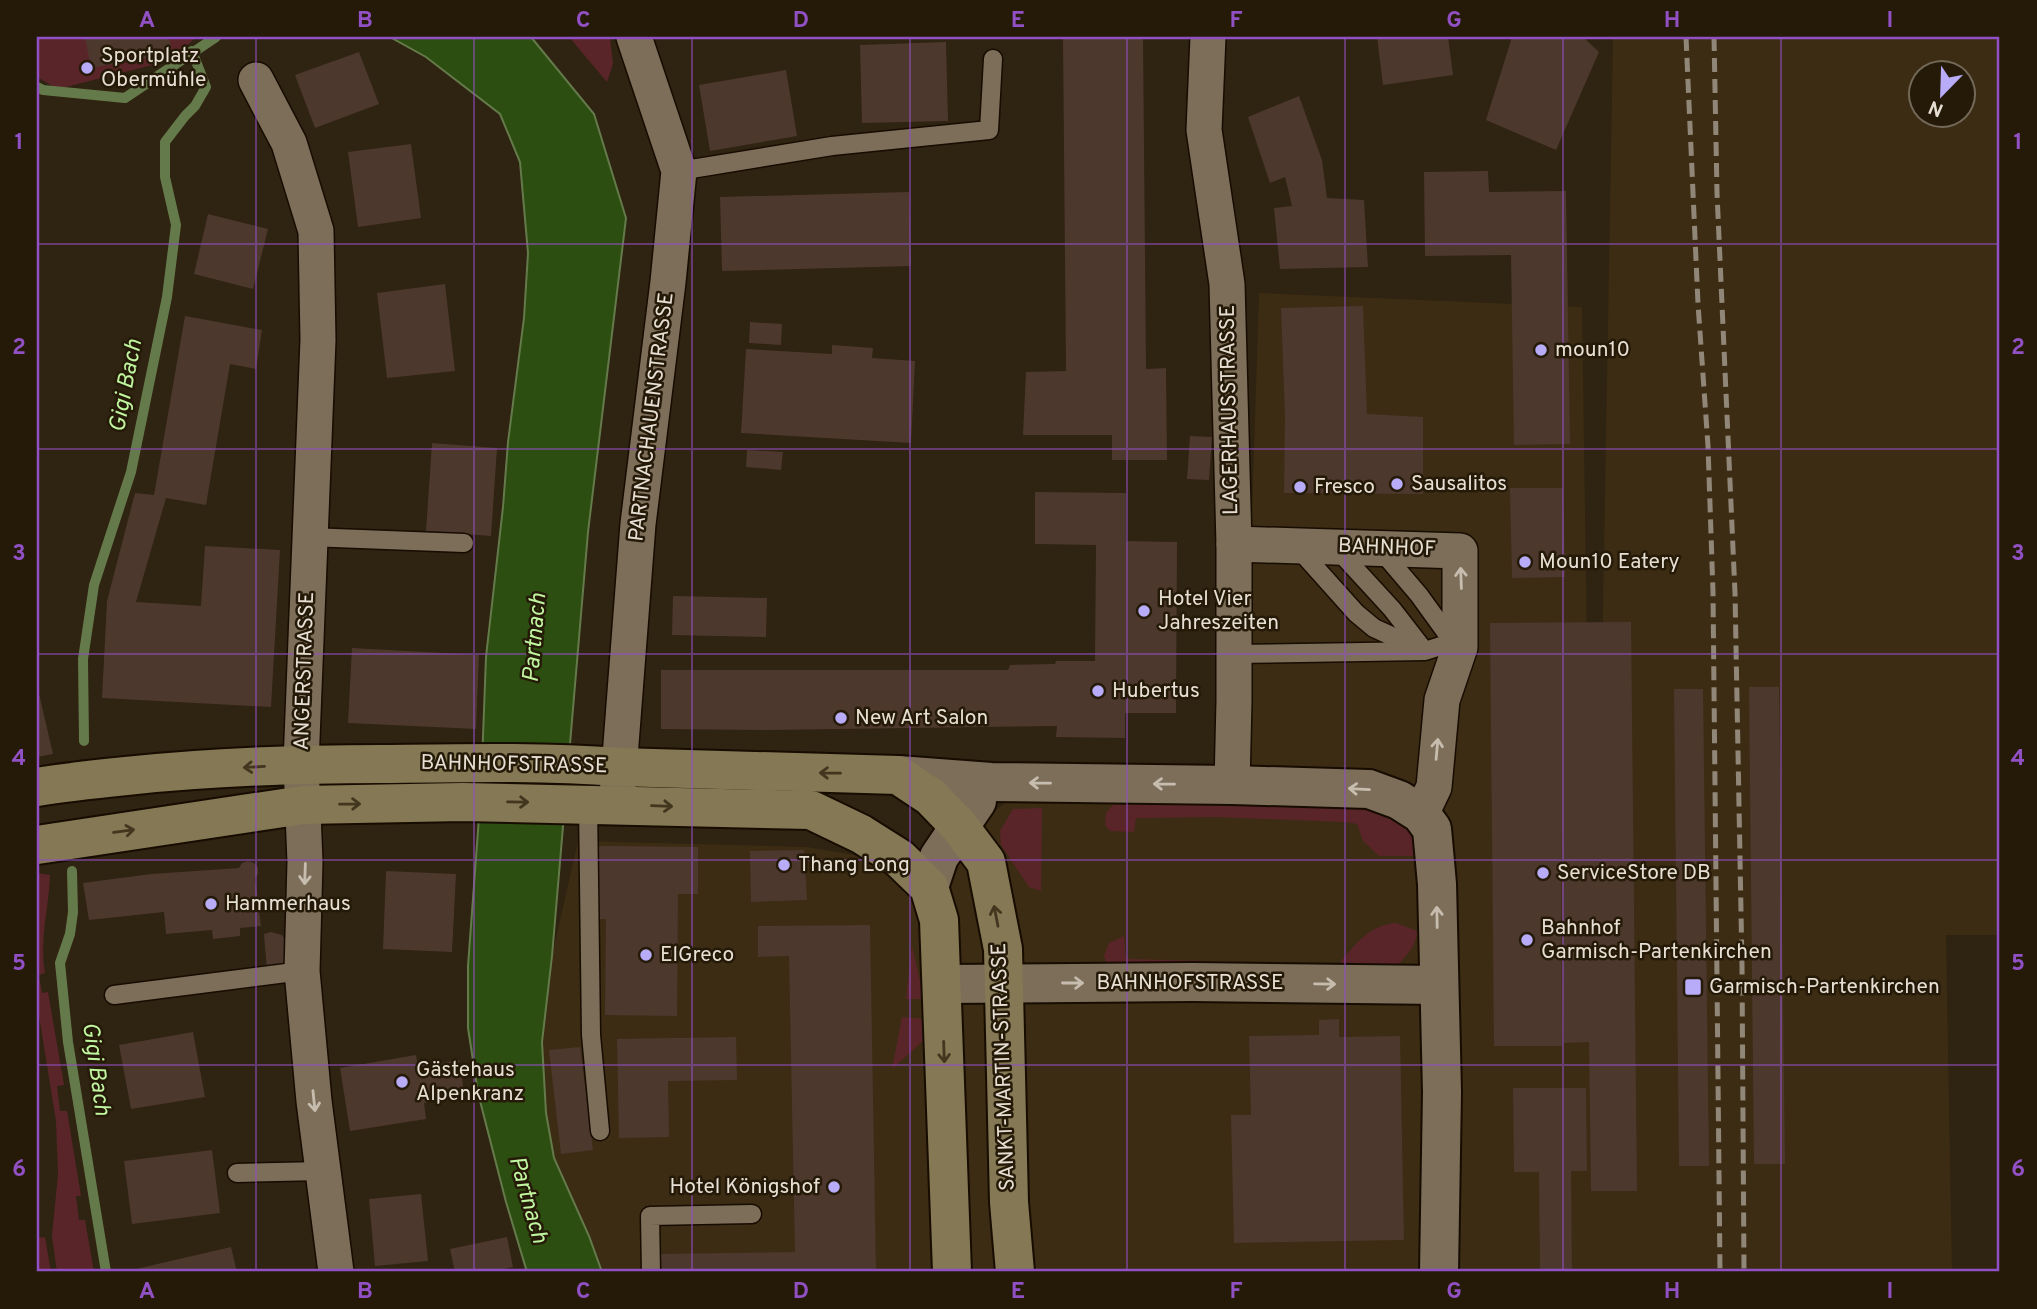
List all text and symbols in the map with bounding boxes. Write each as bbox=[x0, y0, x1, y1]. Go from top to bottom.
text: A bbox=[139, 7, 155, 36]
text: B bbox=[357, 7, 373, 36]
text: C bbox=[576, 7, 590, 36]
text: D bbox=[793, 7, 809, 36]
text: E bbox=[1011, 7, 1025, 36]
text: F bbox=[1229, 7, 1243, 36]
text: G bbox=[1446, 7, 1462, 36]
text: H bbox=[1664, 7, 1680, 36]
text: I bbox=[1887, 7, 1893, 36]
place label: Sportplatz Obermühle bbox=[101, 43, 206, 94]
marker: Sportplatz Obermühle bbox=[79, 60, 95, 76]
north arrow bbox=[1908, 60, 1978, 130]
text: N bbox=[1925, 94, 1947, 122]
text: 1 bbox=[14, 129, 24, 158]
text: 1 bbox=[2013, 129, 2023, 158]
street label: PARTNACHAUENSTRASSE bbox=[623, 291, 681, 543]
street label: LAGERHAUSSTRASSE bbox=[1215, 305, 1245, 515]
text: 2 bbox=[12, 334, 26, 363]
text: 2 bbox=[2011, 334, 2025, 363]
water label: Gigi Bach bbox=[104, 337, 150, 435]
place label: moun10 bbox=[1555, 337, 1630, 364]
marker: moun10 bbox=[1533, 342, 1549, 358]
place label: Sausalitos bbox=[1411, 471, 1507, 498]
place label: Fresco bbox=[1314, 474, 1375, 501]
marker: Sausalitos bbox=[1389, 476, 1405, 492]
marker: Fresco bbox=[1292, 479, 1308, 495]
street label: BAHNHOF bbox=[1338, 533, 1436, 563]
text: 3 bbox=[12, 540, 26, 569]
text: 3 bbox=[2011, 540, 2025, 569]
place label: Moun10 Eatery bbox=[1539, 549, 1680, 576]
marker: Moun10 Eatery bbox=[1517, 554, 1533, 570]
one-way arrow bbox=[1454, 567, 1467, 590]
place label: Hotel Vier Jahreszeiten bbox=[1158, 586, 1279, 637]
street label: ANGERSTRASSE bbox=[289, 591, 321, 751]
water label: Partnach bbox=[518, 592, 554, 684]
marker: Hotel Vier Jahreszeiten bbox=[1136, 603, 1152, 619]
place label: Hubertus bbox=[1112, 678, 1200, 705]
marker: Hubertus bbox=[1090, 683, 1106, 699]
place label: New Art Salon bbox=[855, 705, 988, 732]
marker: New Art Salon bbox=[833, 710, 849, 726]
one-way arrow bbox=[1431, 738, 1444, 761]
text: 4 bbox=[12, 745, 26, 774]
text: 4 bbox=[2011, 745, 2025, 774]
street label: BAHNHOFSTRASSE bbox=[420, 750, 608, 780]
one-way arrow bbox=[242, 760, 265, 773]
one-way arrow bbox=[819, 766, 842, 780]
one-way arrow bbox=[1029, 776, 1052, 790]
one-way arrow bbox=[1153, 777, 1176, 791]
one-way arrow bbox=[1348, 782, 1371, 795]
one-way arrow bbox=[506, 796, 529, 809]
one-way arrow bbox=[338, 798, 361, 811]
one-way arrow bbox=[650, 799, 673, 812]
one-way arrow bbox=[113, 825, 135, 838]
place label: Thang Long bbox=[798, 852, 910, 879]
marker: Thang Long bbox=[776, 857, 792, 873]
place label: ServiceStore DB bbox=[1557, 860, 1711, 887]
one-way arrow bbox=[298, 862, 311, 885]
marker: ServiceStore DB bbox=[1535, 865, 1551, 881]
place label: Hammerhaus bbox=[225, 891, 351, 918]
marker: Hammerhaus bbox=[203, 896, 219, 912]
one-way arrow bbox=[989, 905, 1003, 928]
one-way arrow bbox=[1431, 906, 1444, 929]
place label: Bahnhof Garmisch-Partenkirchen bbox=[1541, 915, 1772, 966]
marker: Bahnhof Garmisch-Partenkirchen bbox=[1519, 932, 1535, 948]
place label: ElGreco bbox=[660, 942, 734, 969]
street label: SANKT-MARTIN-STRASSE bbox=[986, 942, 1022, 1192]
marker: ElGreco bbox=[638, 947, 654, 963]
text: 5 bbox=[12, 950, 26, 979]
text: 5 bbox=[2011, 950, 2025, 979]
street label: BAHNHOFSTRASSE bbox=[1097, 970, 1283, 997]
place label: Garmisch-Partenkirchen bbox=[1709, 974, 1940, 1001]
one-way arrow bbox=[1061, 976, 1084, 990]
one-way arrow bbox=[1313, 977, 1336, 991]
marker: Garmisch-Partenkirchen bbox=[1683, 977, 1703, 997]
water label: Gigi Bach bbox=[74, 1020, 116, 1118]
one-way arrow bbox=[938, 1040, 951, 1063]
place label: Gästehaus Alpenkranz bbox=[416, 1057, 524, 1108]
marker: Gästehaus Alpenkranz bbox=[394, 1074, 410, 1090]
one-way arrow bbox=[308, 1089, 321, 1111]
water label: Partnach bbox=[501, 1153, 553, 1248]
text: 6 bbox=[12, 1156, 26, 1185]
text: 6 bbox=[2011, 1156, 2025, 1185]
place label: Hotel Königshof bbox=[670, 1174, 820, 1201]
marker: Hotel Königshof bbox=[826, 1179, 842, 1195]
text: A bbox=[139, 1278, 155, 1307]
text: B bbox=[357, 1278, 373, 1307]
text: C bbox=[576, 1278, 590, 1307]
text: D bbox=[793, 1278, 809, 1307]
text: E bbox=[1011, 1278, 1025, 1307]
text: F bbox=[1229, 1278, 1243, 1307]
text: G bbox=[1446, 1278, 1462, 1307]
text: H bbox=[1664, 1278, 1680, 1307]
text: I bbox=[1887, 1278, 1893, 1307]

